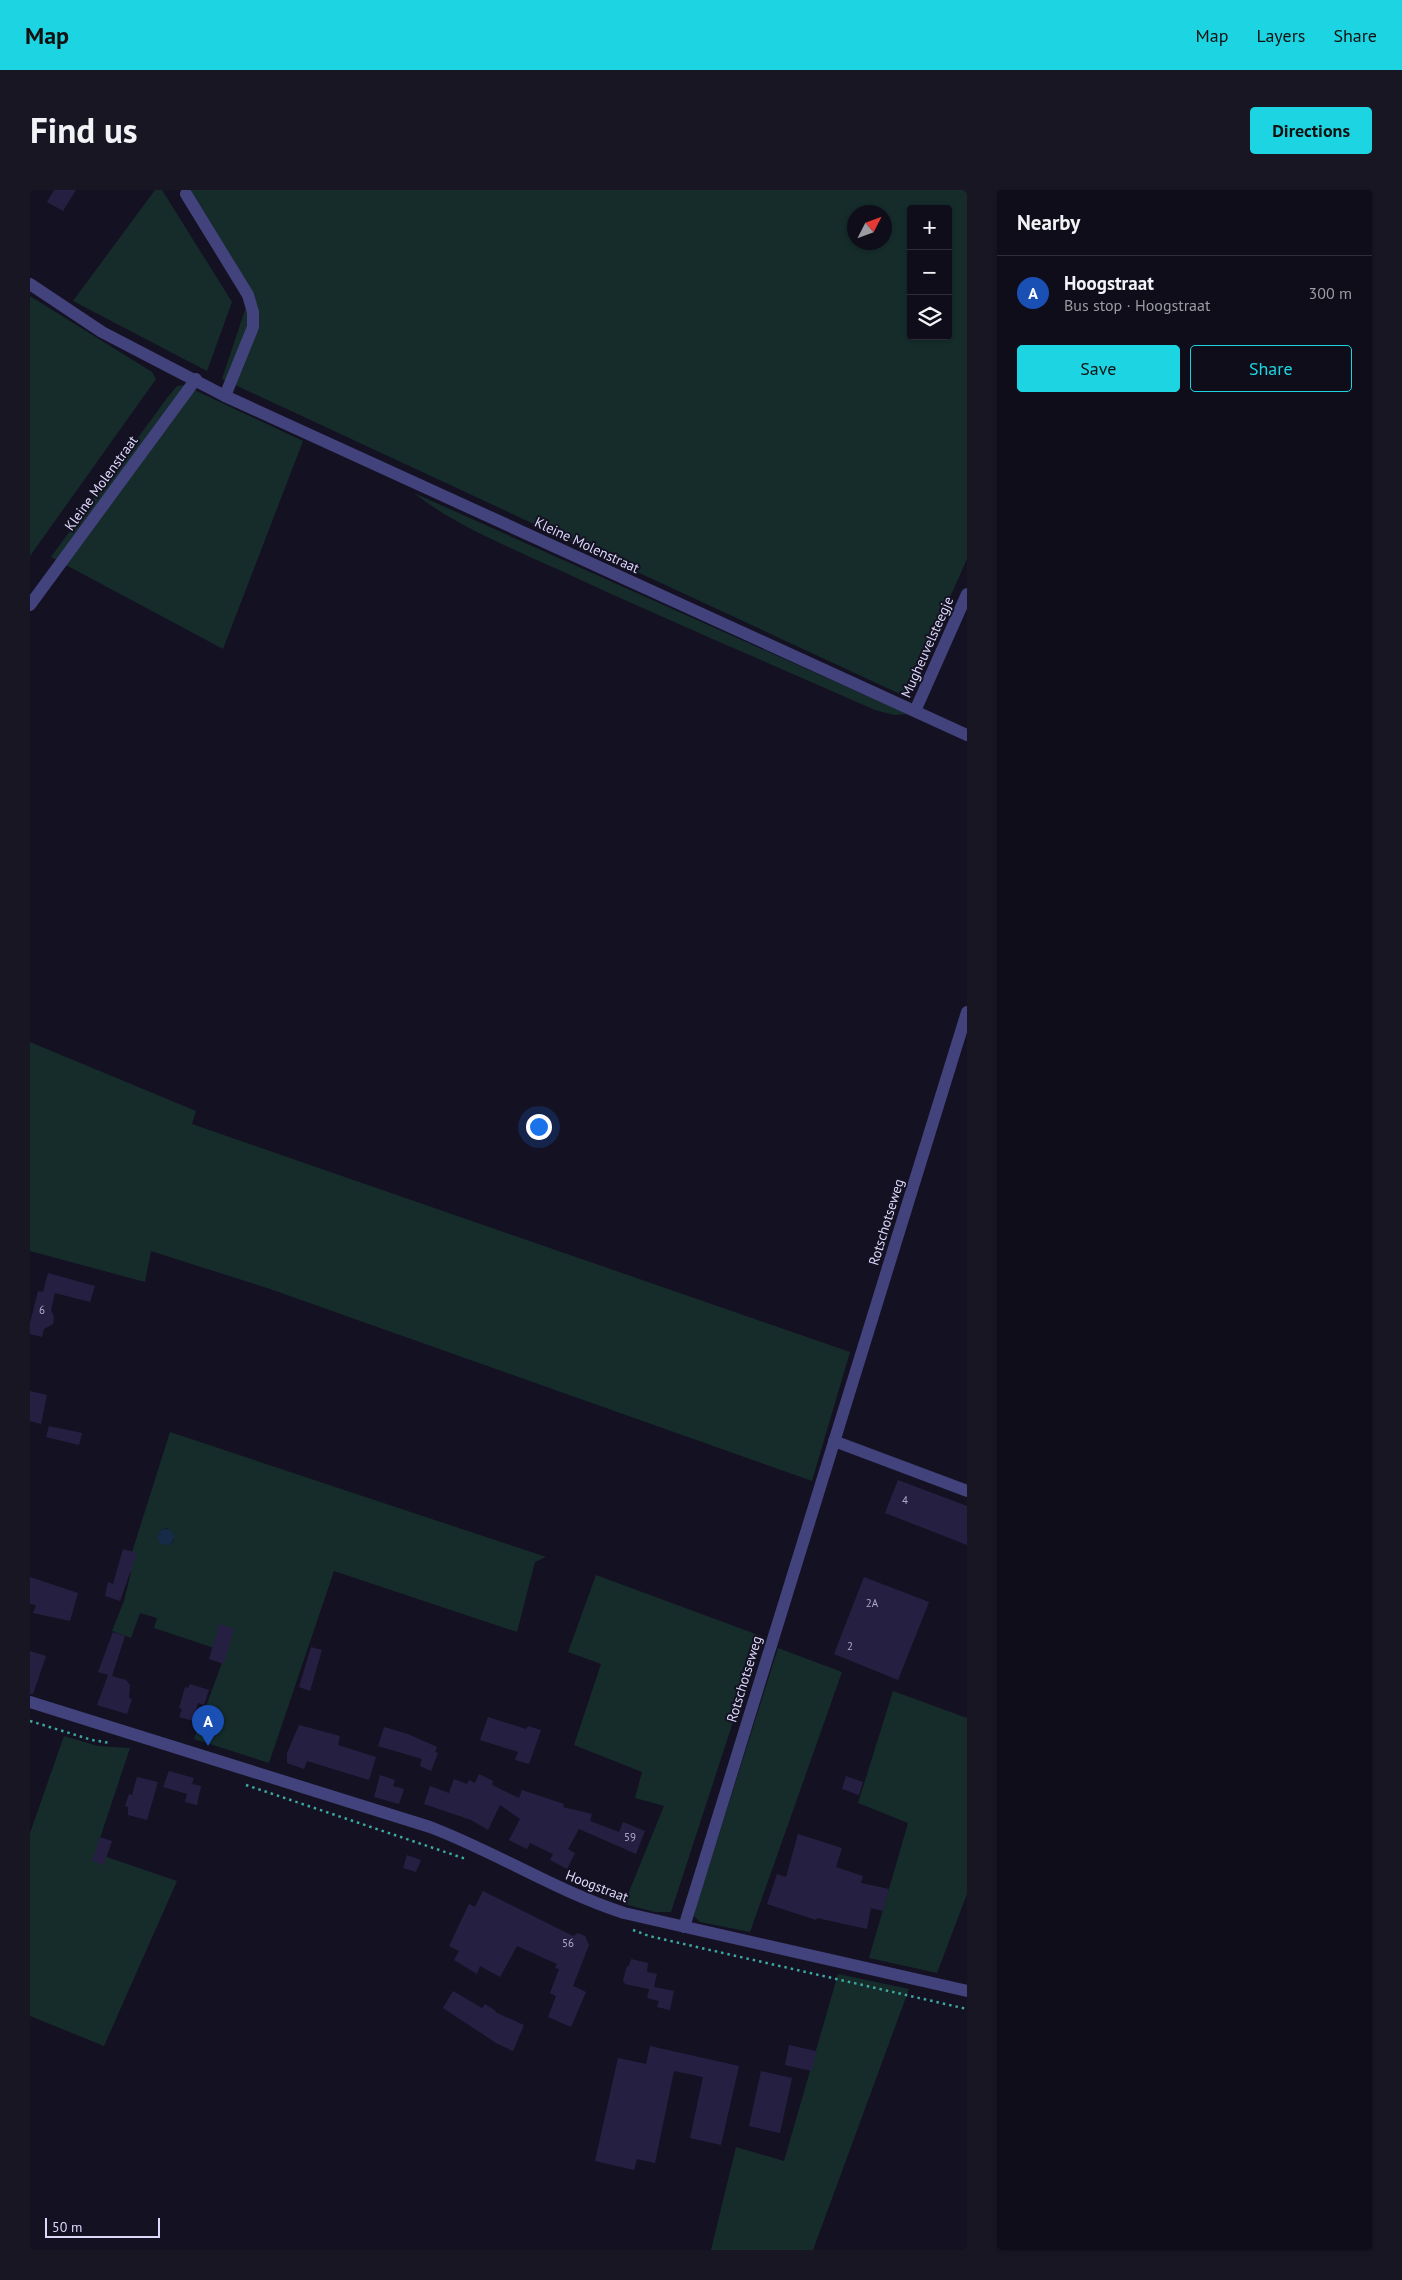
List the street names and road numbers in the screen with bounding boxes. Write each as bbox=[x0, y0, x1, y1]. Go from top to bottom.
street label: Kleine Molenstraat bbox=[60, 432, 142, 534]
street label: Kleine Molenstraat bbox=[532, 513, 642, 577]
street label: Mugheuvelsteegje bbox=[897, 594, 957, 700]
street label: Rotschotseweg bbox=[864, 1177, 908, 1267]
street label: Rotschotseweg bbox=[722, 1634, 766, 1724]
street label: Hoogstraat bbox=[563, 1866, 631, 1906]

